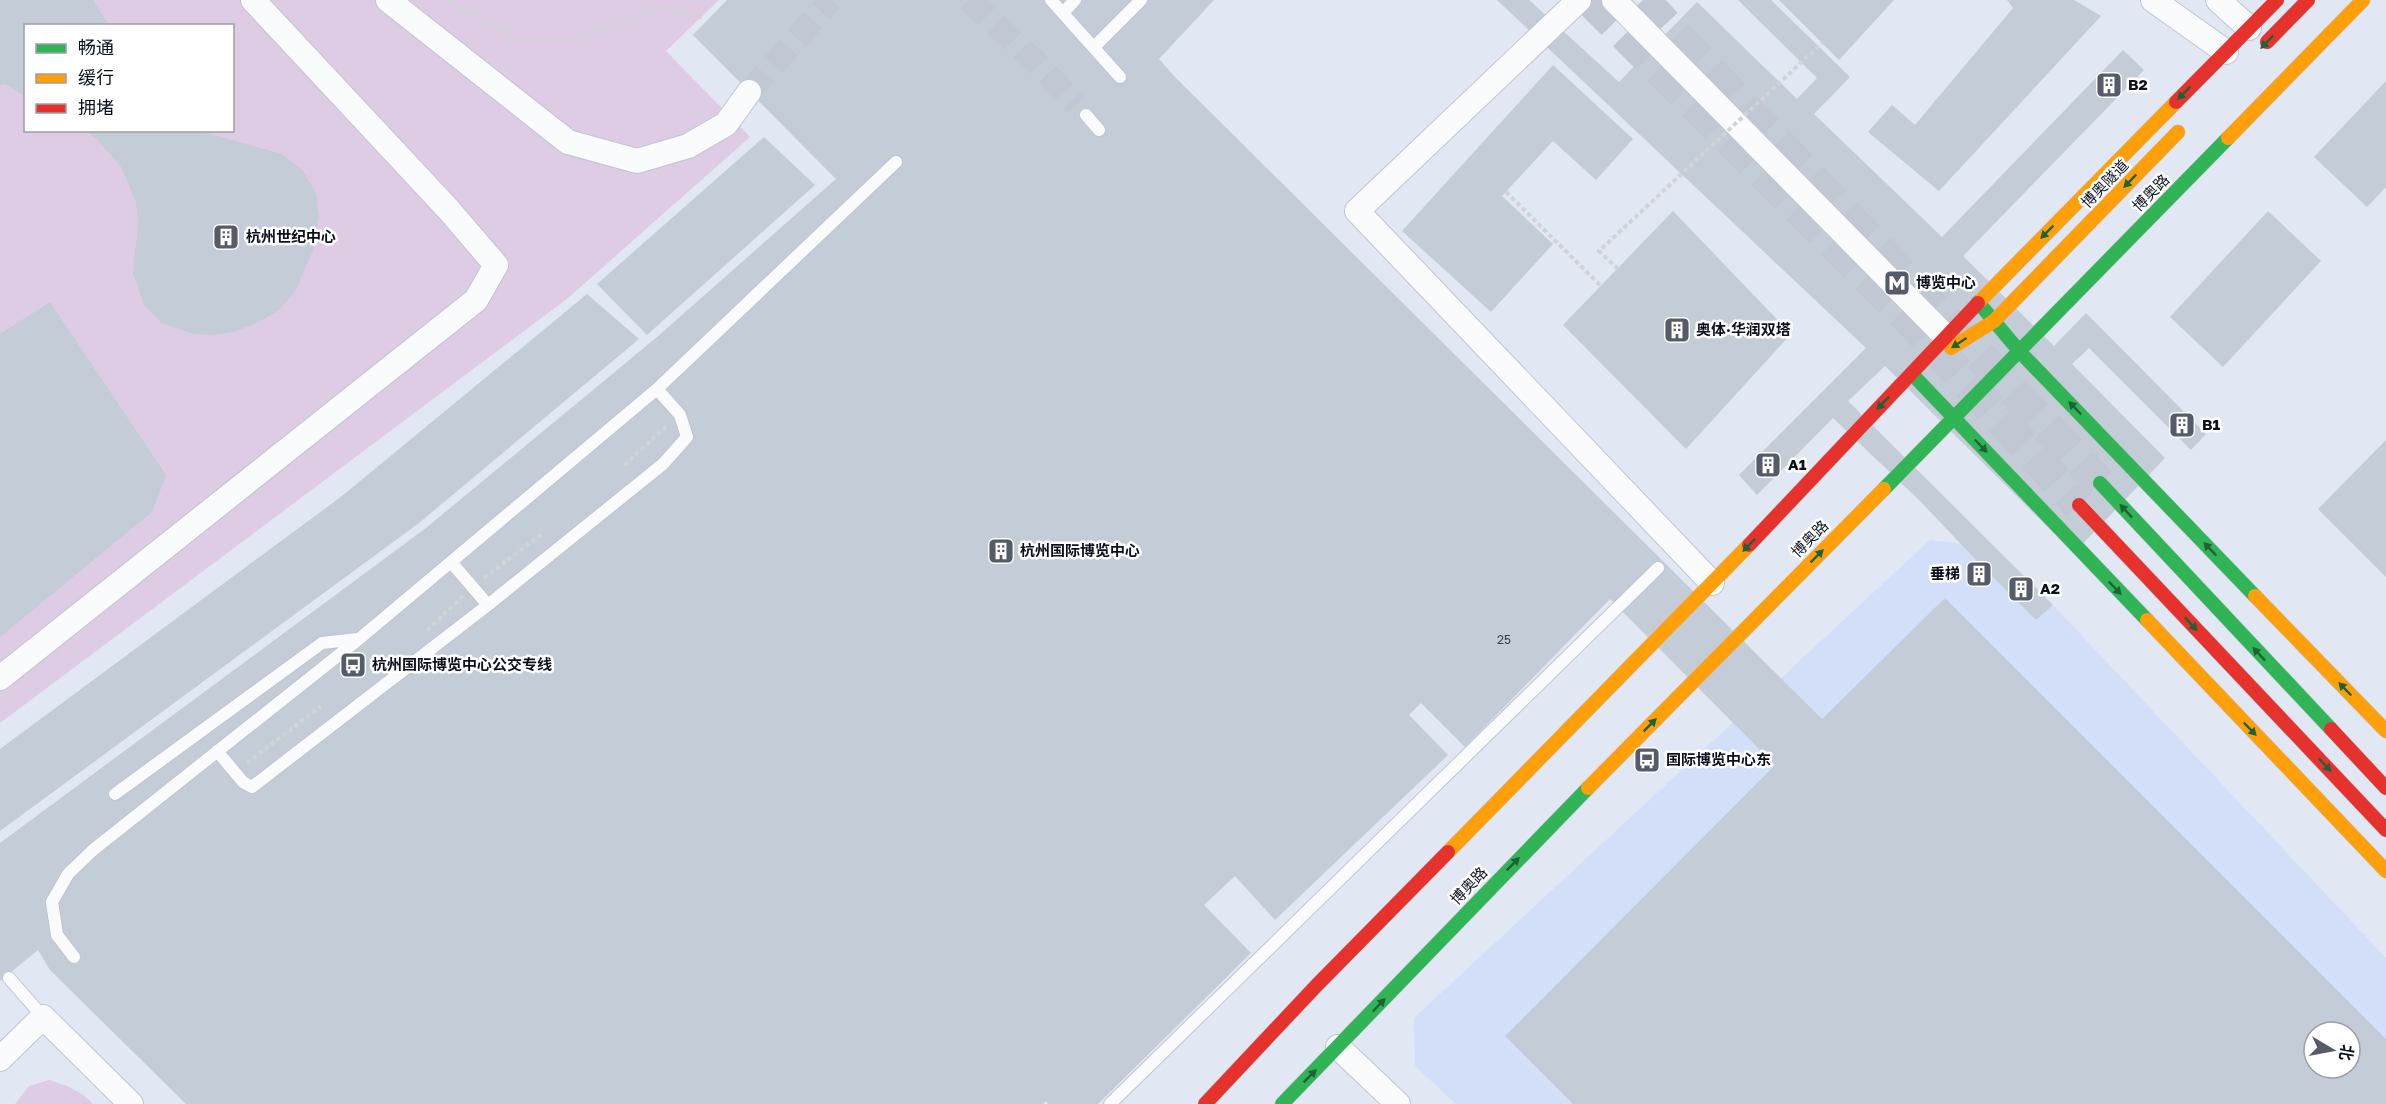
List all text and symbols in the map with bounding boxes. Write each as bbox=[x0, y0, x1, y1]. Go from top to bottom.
legend bbox=[24, 24, 234, 132]
one-way arrow bbox=[2260, 34, 2274, 48]
text: 畅通 bbox=[78, 36, 114, 58]
text: 缓行 bbox=[78, 66, 114, 88]
building icon: B2 bbox=[2094, 70, 2124, 100]
place label: B2 bbox=[2128, 75, 2148, 93]
one-way arrow bbox=[2178, 86, 2192, 100]
text: 拥堵 bbox=[78, 96, 114, 118]
street label: 博奥隧道 bbox=[2077, 155, 2132, 211]
street label: 博奥路 bbox=[2128, 170, 2173, 215]
one-way arrow bbox=[2124, 174, 2138, 188]
building icon: 杭州世纪中心 bbox=[211, 222, 241, 252]
one-way arrow bbox=[2041, 225, 2055, 239]
place label: 杭州世纪中心 bbox=[246, 227, 336, 245]
metro station icon: 博览中心 bbox=[1882, 268, 1912, 298]
place label: 博览中心 bbox=[1916, 273, 1976, 291]
building icon: 奥体·华润双塔 bbox=[1662, 315, 1692, 345]
place label: 奥体·华润双塔 bbox=[1696, 320, 1791, 338]
one-way arrow bbox=[1950, 338, 1967, 349]
one-way arrow bbox=[1877, 396, 1891, 410]
one-way arrow bbox=[2068, 402, 2082, 416]
building icon: B1 bbox=[2167, 410, 2197, 440]
place label: B1 bbox=[2202, 415, 2221, 433]
one-way arrow bbox=[1974, 439, 1988, 454]
building icon: A1 bbox=[1753, 450, 1783, 480]
place label: A1 bbox=[1788, 455, 1807, 473]
one-way arrow bbox=[2120, 505, 2134, 519]
street label: 博奥路 bbox=[1787, 516, 1832, 561]
building icon: 杭州国际博览中心 bbox=[986, 536, 1016, 566]
one-way arrow bbox=[1742, 537, 1756, 552]
place label: 杭州国际博览中心 bbox=[1020, 541, 1140, 559]
one-way arrow bbox=[2203, 541, 2217, 556]
one-way arrow bbox=[1809, 550, 1823, 564]
building icon: 垂梯 bbox=[1964, 559, 1994, 589]
place label: 垂梯 bbox=[1930, 564, 1960, 582]
building icon: A2 bbox=[2006, 574, 2036, 604]
place label: A2 bbox=[2040, 579, 2060, 597]
one-way arrow bbox=[2108, 580, 2122, 594]
one-way arrow bbox=[2184, 616, 2198, 631]
house number: 25 bbox=[1497, 632, 1511, 647]
one-way arrow bbox=[2253, 647, 2266, 662]
bus stop icon: 杭州国际博览中心公交专线 bbox=[338, 650, 368, 680]
place label: 杭州国际博览中心公交专线 bbox=[372, 655, 552, 673]
one-way arrow bbox=[2339, 682, 2353, 696]
one-way arrow bbox=[1643, 718, 1657, 732]
one-way arrow bbox=[2242, 722, 2256, 736]
bus stop icon: 国际博览中心东 bbox=[1632, 745, 1662, 775]
place label: 国际博览中心东 bbox=[1666, 750, 1771, 768]
one-way arrow bbox=[2318, 758, 2332, 772]
one-way arrow bbox=[1506, 857, 1520, 871]
street label: 博奥路 bbox=[1446, 863, 1490, 908]
one-way arrow bbox=[1371, 998, 1385, 1012]
north arrow bbox=[2302, 1020, 2362, 1080]
text: 北 bbox=[2336, 1043, 2358, 1062]
one-way arrow bbox=[1303, 1069, 1317, 1083]

